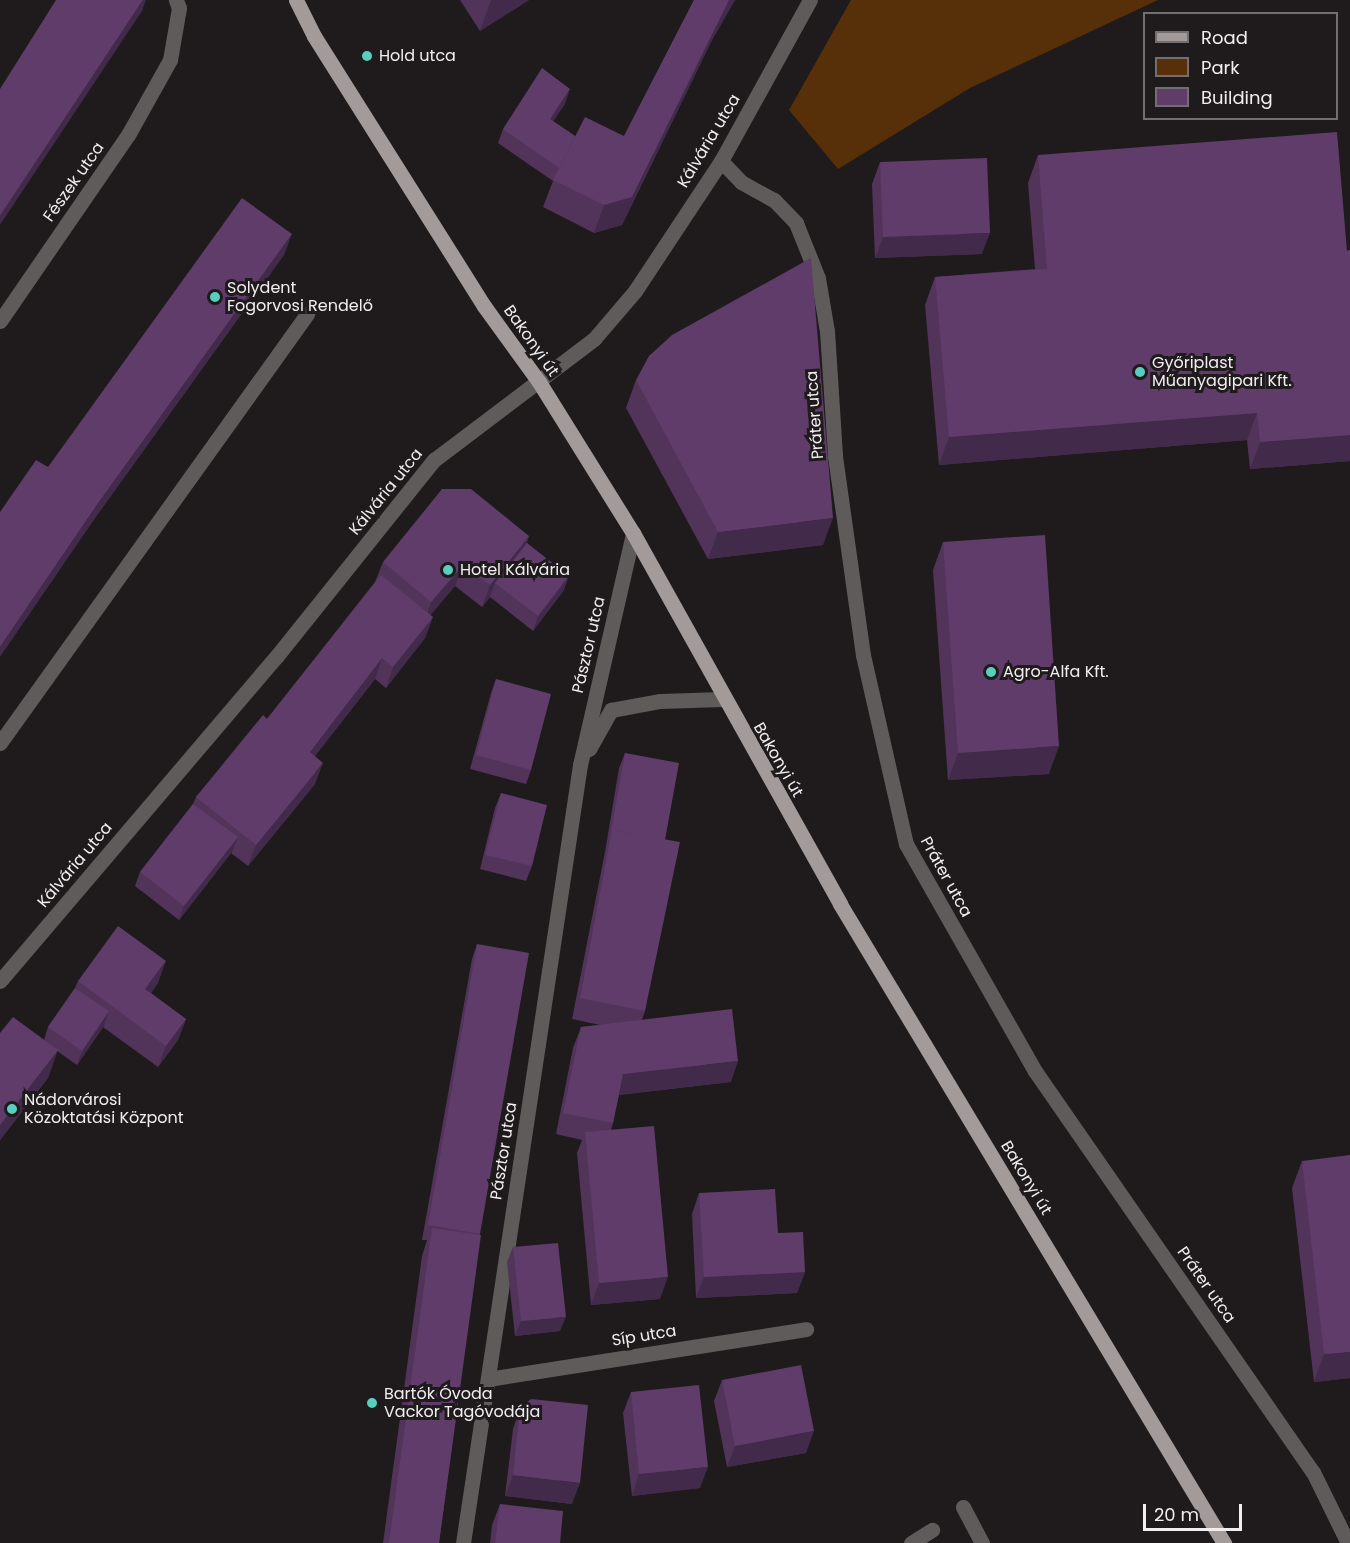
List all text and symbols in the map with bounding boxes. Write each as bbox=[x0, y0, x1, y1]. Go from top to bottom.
legend bbox=[1143, 12, 1338, 120]
text: Road bbox=[1201, 25, 1248, 50]
place label: Hold utca bbox=[379, 46, 456, 66]
marker: Hold utca bbox=[360, 49, 374, 63]
text: Park bbox=[1201, 55, 1240, 80]
text: Building bbox=[1201, 85, 1273, 110]
street label: Kálvária utca bbox=[674, 91, 744, 191]
street label: Fészek utca bbox=[40, 139, 108, 225]
place label: Solydent Fogorvosi Rendelő bbox=[227, 278, 373, 316]
marker: Solydent Fogorvosi Rendelő bbox=[208, 290, 222, 304]
street label: Bakonyi út bbox=[499, 302, 563, 380]
place label: Győriplast Műanyagipari Kft. bbox=[1152, 353, 1291, 391]
marker: Győriplast Műanyagipari Kft. bbox=[1133, 365, 1147, 379]
street label: Práter utca bbox=[802, 370, 828, 460]
street label: Kálvária utca bbox=[345, 445, 427, 539]
place label: Hotel Kálvária bbox=[460, 560, 570, 580]
marker: Hotel Kálvária bbox=[441, 563, 455, 577]
street label: Pásztor utca bbox=[569, 595, 609, 695]
place label: Agro-Alfa Kft. bbox=[1003, 662, 1109, 682]
marker: Agro-Alfa Kft. bbox=[984, 665, 998, 679]
street label: Bakonyi út bbox=[749, 719, 807, 801]
street label: Kálvária utca bbox=[34, 818, 116, 912]
street label: Práter utca bbox=[916, 834, 976, 920]
place label: Nádorvárosi Közoktatási Központ bbox=[24, 1090, 184, 1128]
street label: Pásztor utca bbox=[487, 1101, 521, 1201]
marker: Nádorvárosi Közoktatási Központ bbox=[5, 1102, 19, 1116]
street label: Bakonyi út bbox=[996, 1138, 1056, 1218]
street label: Práter utca bbox=[1173, 1243, 1239, 1327]
street label: Síp utca bbox=[610, 1321, 678, 1351]
place label: Bartók Óvoda Vackor Tagóvodája bbox=[384, 1384, 540, 1422]
marker: Bartók Óvoda Vackor Tagóvodája bbox=[365, 1396, 379, 1410]
scale bar bbox=[1146, 1492, 1245, 1530]
text: 20 m bbox=[1154, 1502, 1199, 1527]

